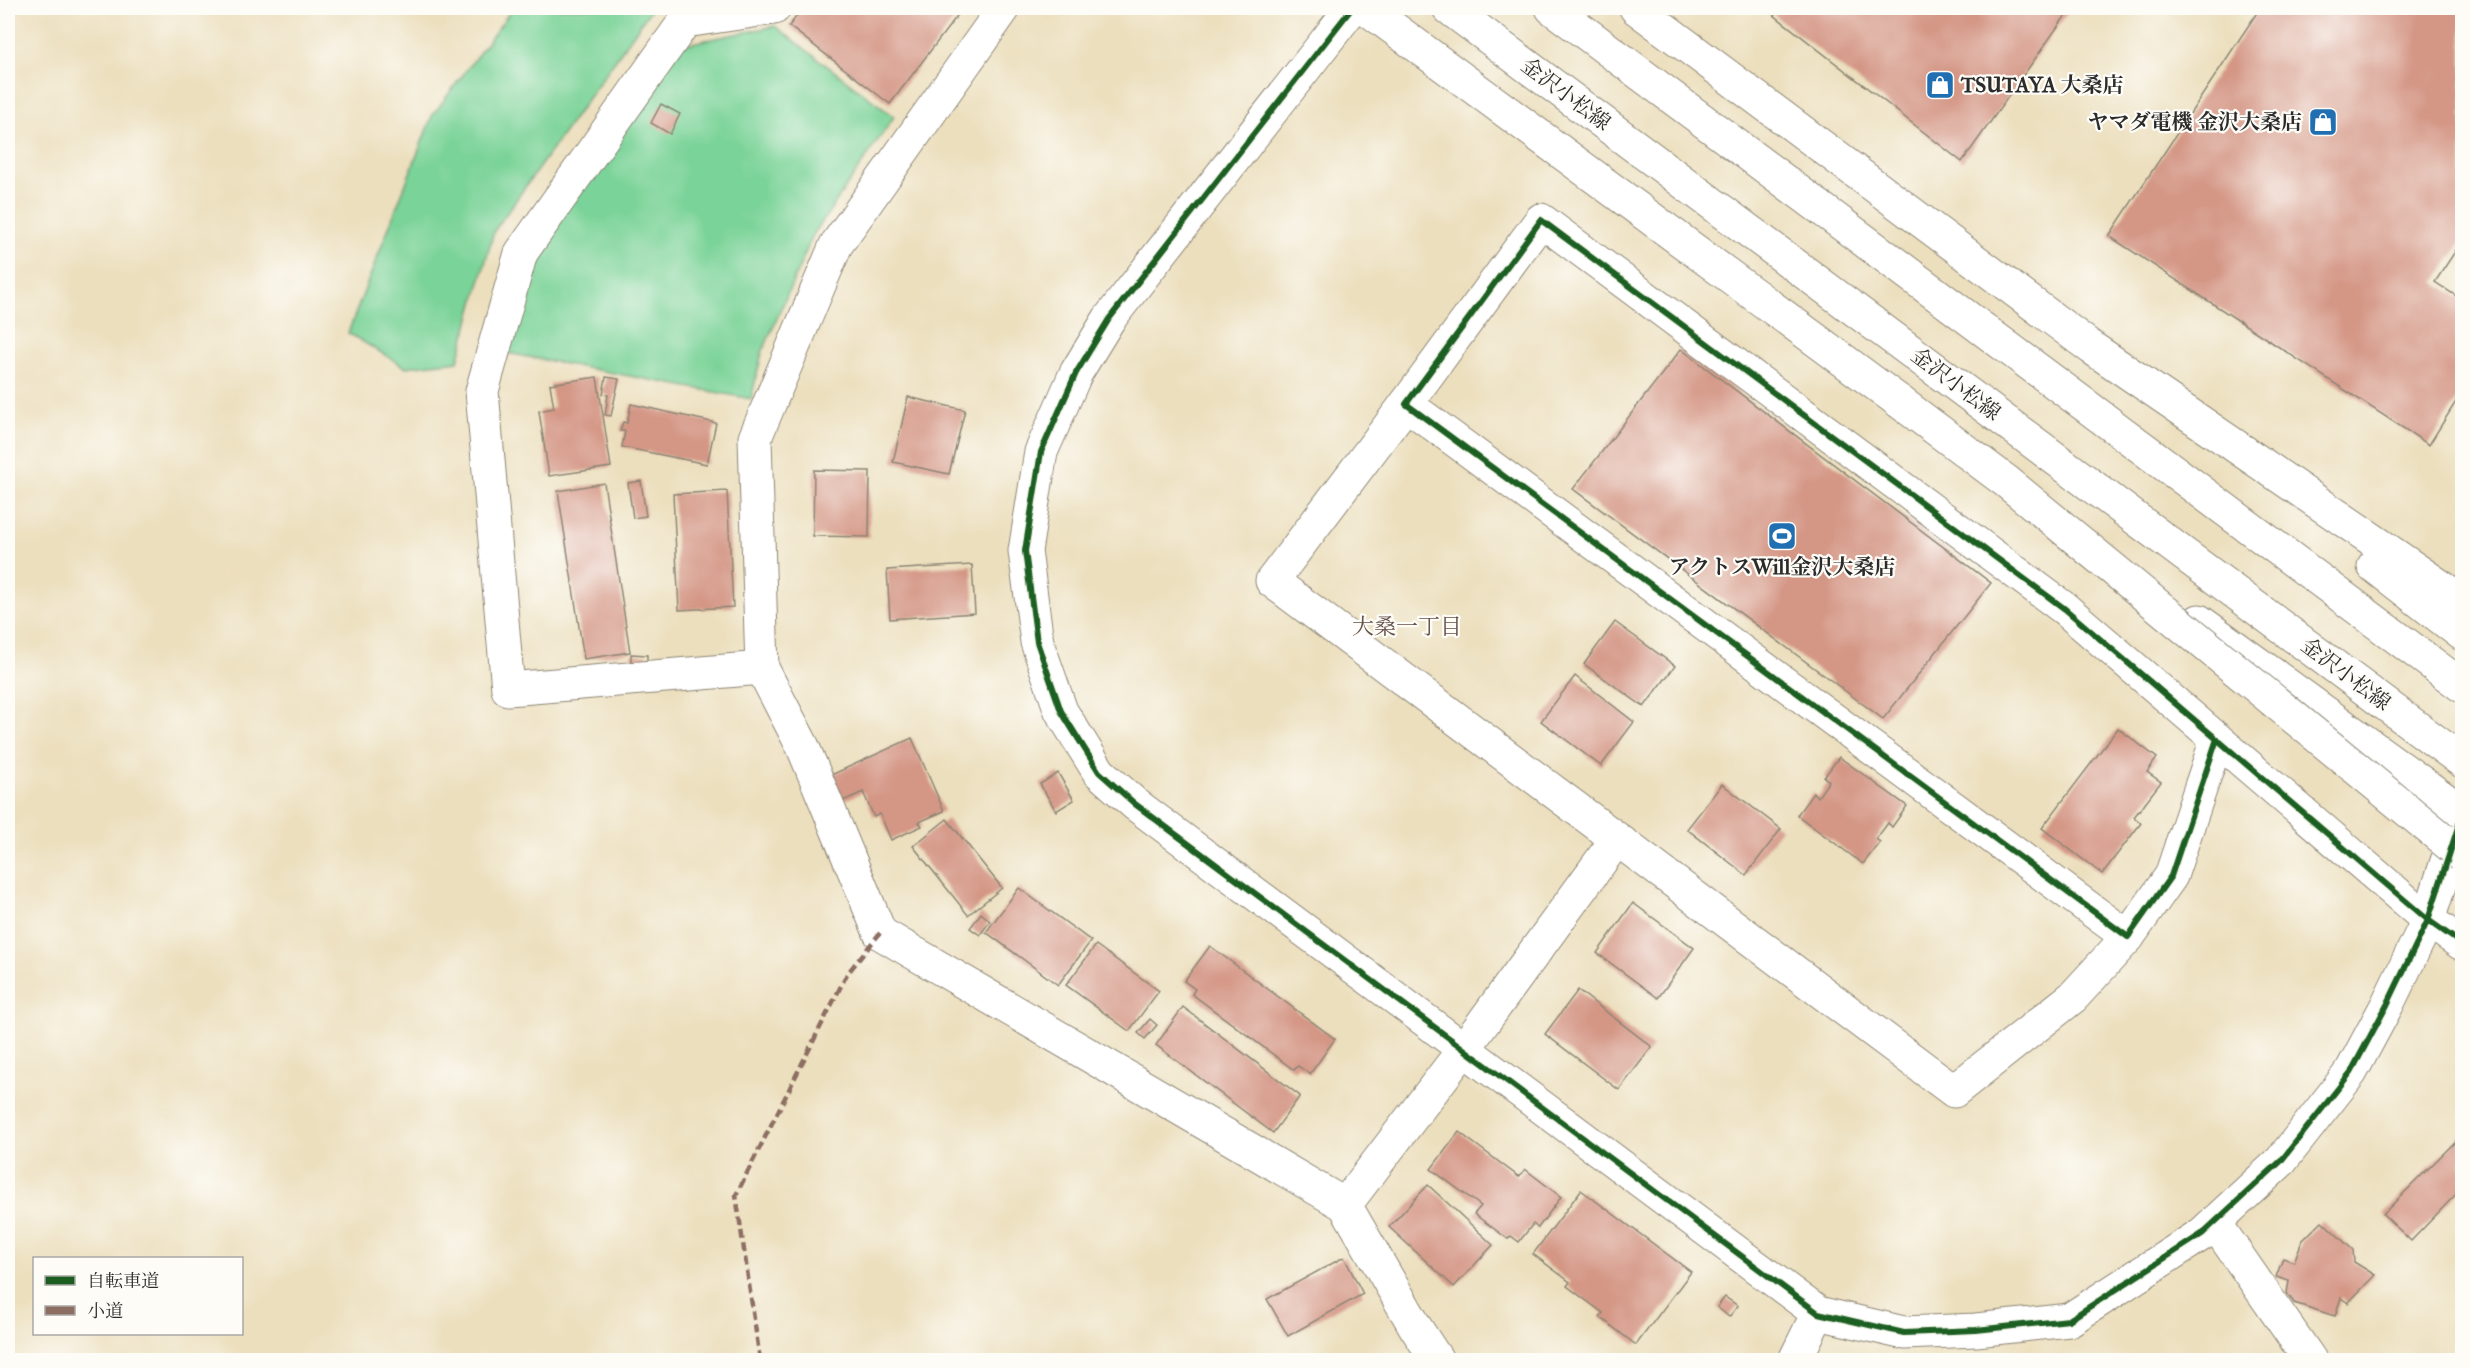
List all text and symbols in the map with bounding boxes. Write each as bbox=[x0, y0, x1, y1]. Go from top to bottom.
street label: 金沢小松線 bbox=[1517, 53, 1615, 135]
shop icon: TSUTAYA 大桑店 bbox=[1924, 69, 1956, 101]
place label: TSUTAYA 大桑店 bbox=[1960, 73, 2124, 97]
shop icon: ヤマダ電機 金沢大桑店 bbox=[2307, 106, 2339, 138]
place label: ヤマダ電機 金沢大桑店 bbox=[2087, 110, 2302, 134]
street label: 金沢小松線 bbox=[1907, 343, 2005, 425]
sports icon: アクトスWill金沢大桑店 bbox=[1766, 520, 1798, 552]
place label: アクトスWill金沢大桑店 bbox=[1669, 555, 1895, 579]
district label: 大桑一丁目 bbox=[1352, 614, 1462, 640]
street label: 金沢小松線 bbox=[2297, 633, 2395, 715]
legend bbox=[33, 1257, 243, 1335]
text: 自転車道 bbox=[87, 1271, 159, 1292]
text: 小道 bbox=[87, 1301, 123, 1322]

